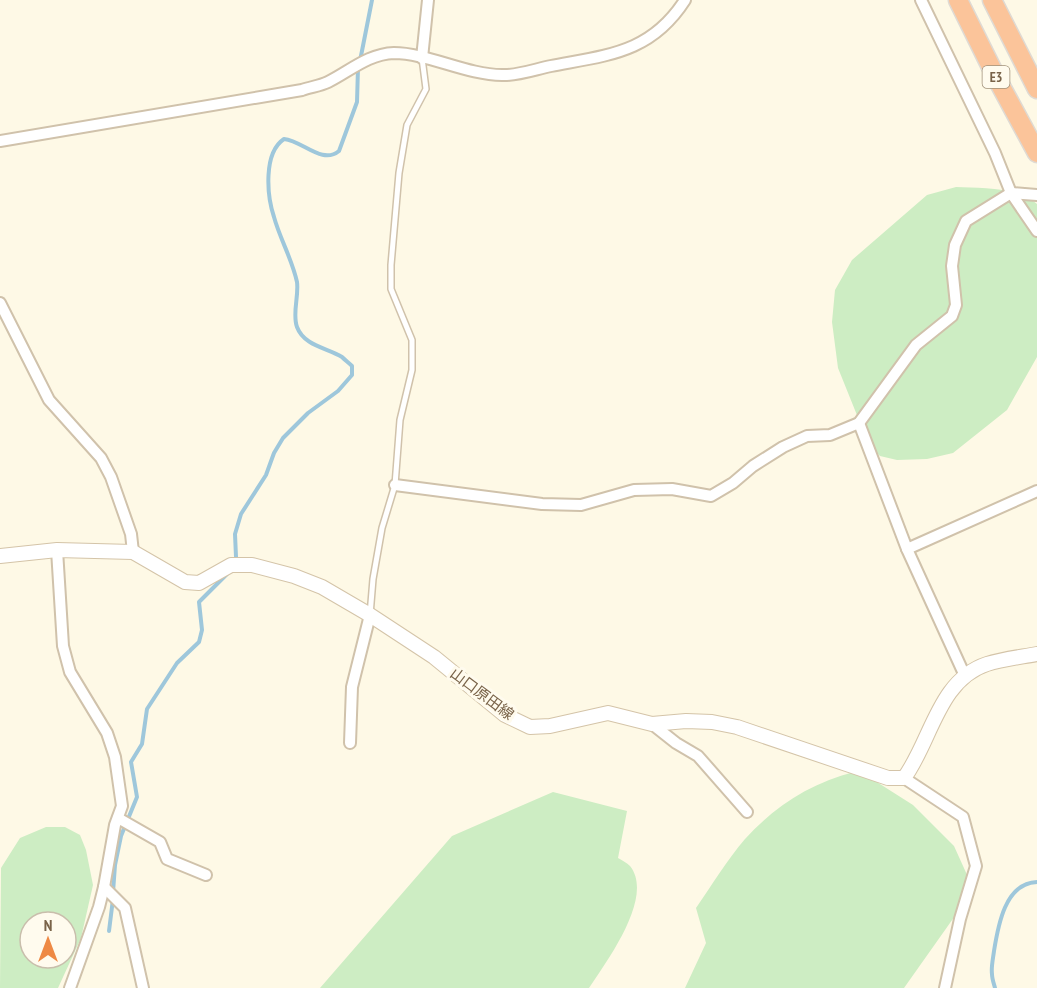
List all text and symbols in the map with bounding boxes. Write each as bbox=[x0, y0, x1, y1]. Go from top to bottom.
road number: E3 bbox=[982, 66, 1010, 88]
street label: 山口原田線 bbox=[447, 663, 518, 724]
north arrow bbox=[18, 910, 78, 970]
text: N bbox=[44, 915, 52, 935]

